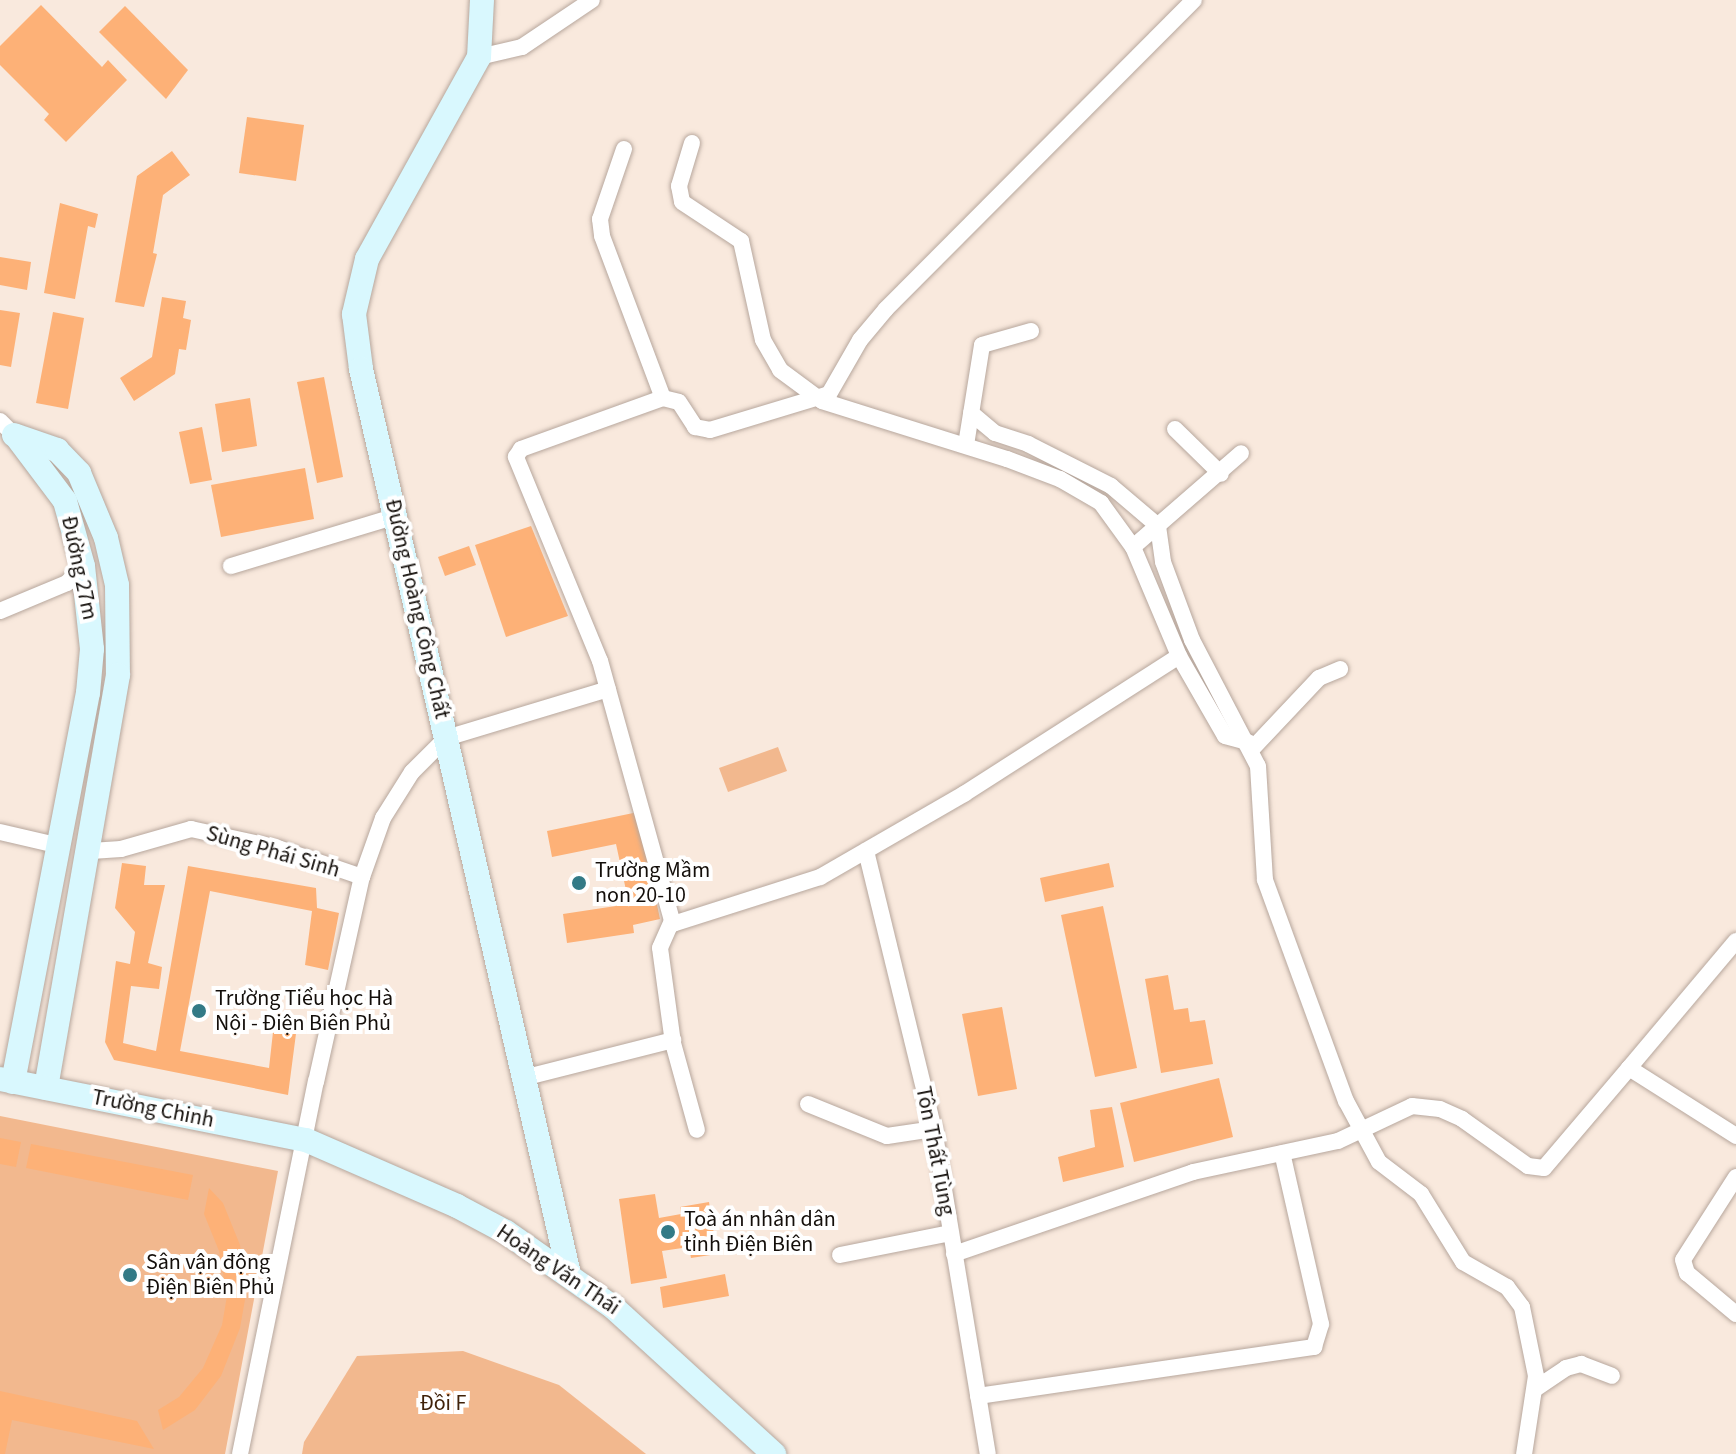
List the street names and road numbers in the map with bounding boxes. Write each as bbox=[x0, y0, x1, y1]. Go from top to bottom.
street label: Đường Hoàng Công Chất bbox=[379, 497, 455, 721]
street label: Đường 27m bbox=[55, 514, 103, 622]
street label: Sùng Phái Sinh bbox=[203, 820, 343, 884]
street label: Trường Chinh bbox=[90, 1084, 216, 1134]
street label: Tôn Thất Tùng bbox=[910, 1084, 960, 1218]
street label: Hoàng Văn Thái bbox=[491, 1219, 625, 1321]

